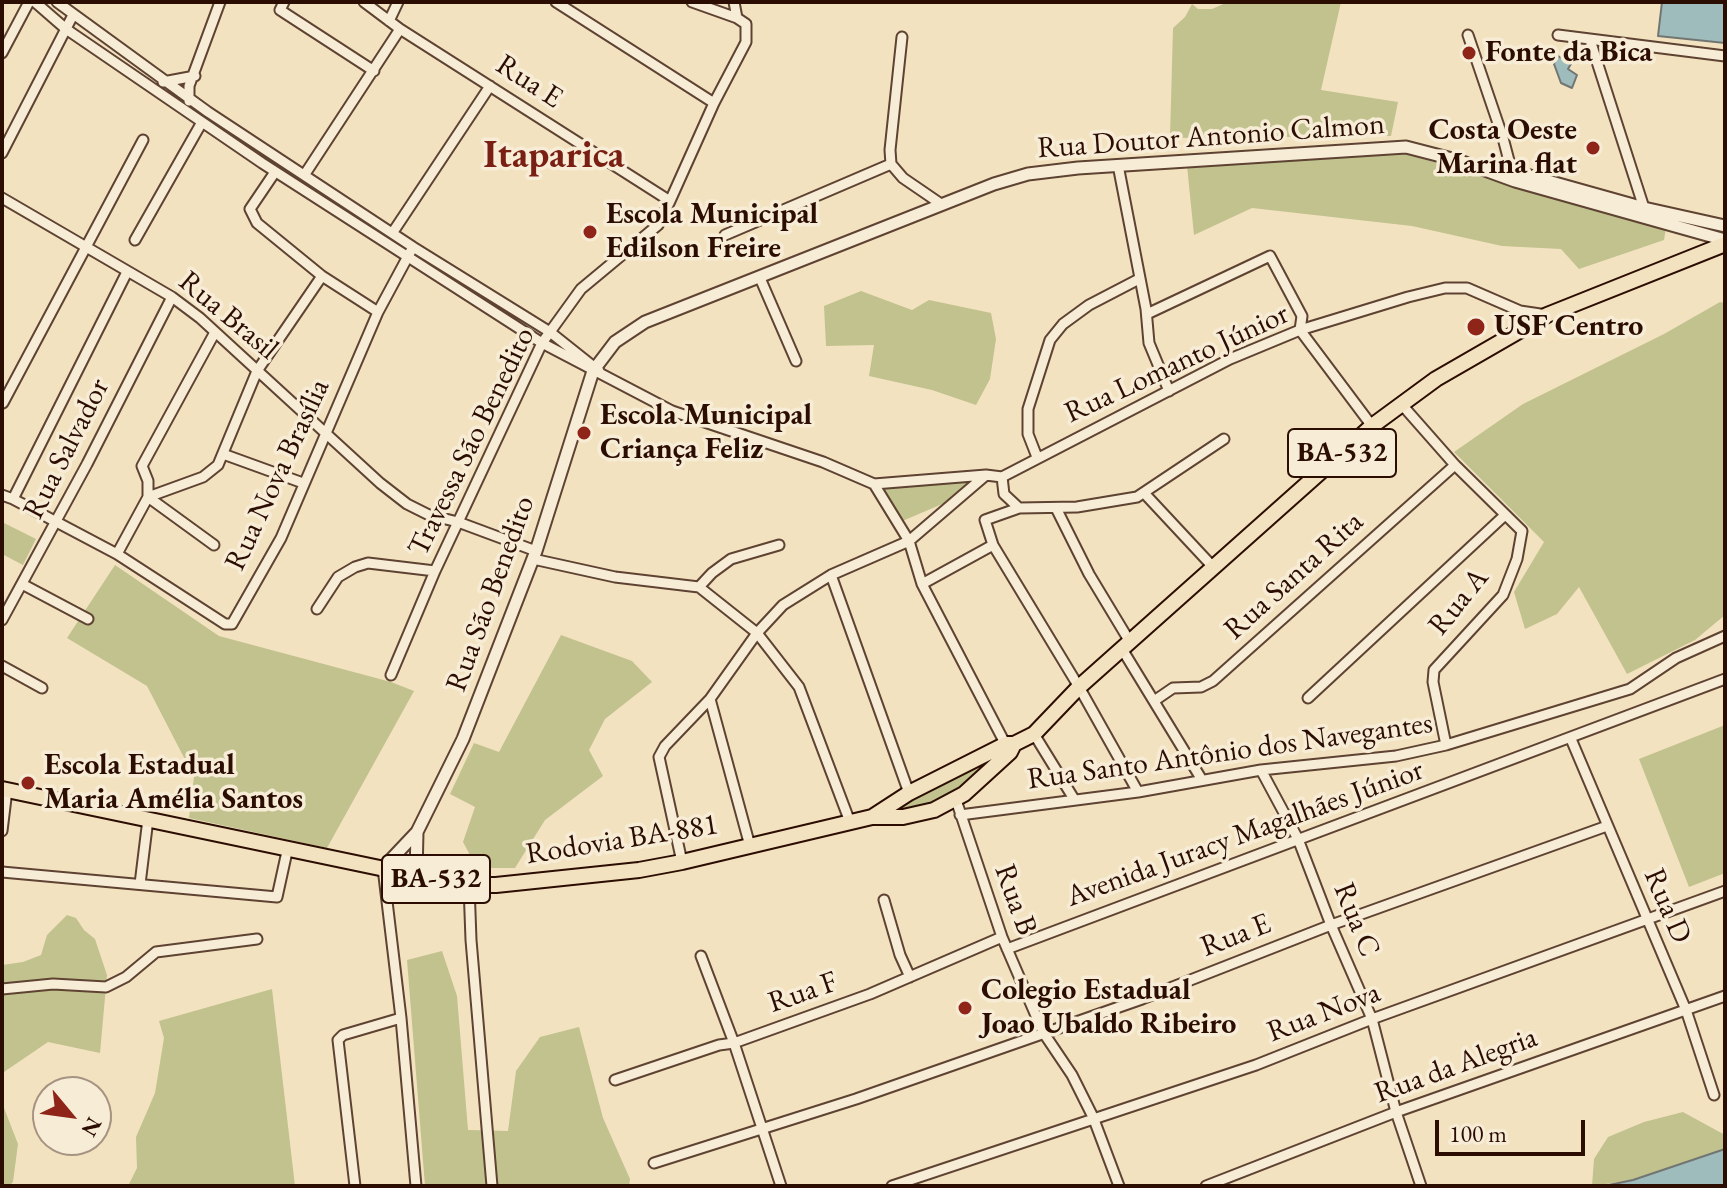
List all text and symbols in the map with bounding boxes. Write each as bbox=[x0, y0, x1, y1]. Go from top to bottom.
place label: Fonte da Bica bbox=[1485, 35, 1652, 71]
marker: Fonte da Bica bbox=[1460, 44, 1478, 62]
street label: Rua E bbox=[489, 47, 569, 117]
street label: Rua Doutor Antonio Calmon bbox=[1036, 107, 1386, 167]
place label: Costa Oeste Marina flat bbox=[1428, 113, 1577, 184]
district label: Itaparica bbox=[484, 134, 624, 180]
marker: Costa Oeste Marina flat bbox=[1584, 139, 1602, 157]
place label: Escola Municipal Edilson Freire bbox=[606, 197, 818, 268]
marker: Escola Municipal Edilson Freire bbox=[581, 223, 599, 241]
street label: Rua Brasil bbox=[171, 264, 285, 368]
street label: Rua Lomanto Júnior bbox=[1059, 296, 1295, 432]
place label: USF Centro bbox=[1494, 309, 1643, 345]
marker: USF Centro bbox=[1465, 316, 1487, 338]
street label: Travessa São Benedito bbox=[401, 322, 543, 562]
street label: Rua Salvador bbox=[16, 373, 118, 525]
street label: Rua Nova Brasília bbox=[218, 374, 338, 576]
place label: Escola Municipal Criança Feliz bbox=[600, 398, 812, 468]
marker: Escola Municipal Criança Feliz bbox=[575, 424, 593, 442]
road number: BA-532 bbox=[1288, 429, 1396, 477]
street label: Rua São Benedito bbox=[439, 491, 543, 697]
street label: Rua Santa Rita bbox=[1217, 504, 1371, 648]
street label: Rua A bbox=[1421, 561, 1497, 643]
street label: Rua Santo Antônio dos Navegantes bbox=[1025, 706, 1435, 798]
place label: Escola Estadual Maria Amélia Santos bbox=[44, 748, 303, 818]
street label: Avenida Juracy Magalhães Júnior bbox=[1062, 753, 1428, 915]
marker: Escola Estadual Maria Amélia Santos bbox=[19, 774, 37, 792]
street label: Rodovia BA-881 bbox=[523, 807, 721, 873]
road number: BA-532 bbox=[382, 855, 490, 903]
street label: Rua B bbox=[986, 860, 1044, 940]
street label: Rua D bbox=[1635, 863, 1699, 949]
street label: Rua C bbox=[1325, 878, 1387, 962]
street label: Rua E bbox=[1196, 906, 1276, 966]
street label: Rua F bbox=[764, 964, 842, 1022]
place label: Colegio Estadual Joao Ubaldo Ribeiro bbox=[981, 973, 1236, 1044]
street label: Rua Nova bbox=[1262, 975, 1386, 1051]
marker: Colegio Estadual Joao Ubaldo Ribeiro bbox=[956, 999, 974, 1017]
street label: Rua da Alegria bbox=[1370, 1020, 1542, 1112]
north arrow bbox=[32, 1076, 112, 1156]
scale bar bbox=[1439, 1104, 1589, 1154]
text: N bbox=[75, 1112, 109, 1142]
text: 100 m bbox=[1449, 1118, 1507, 1149]

